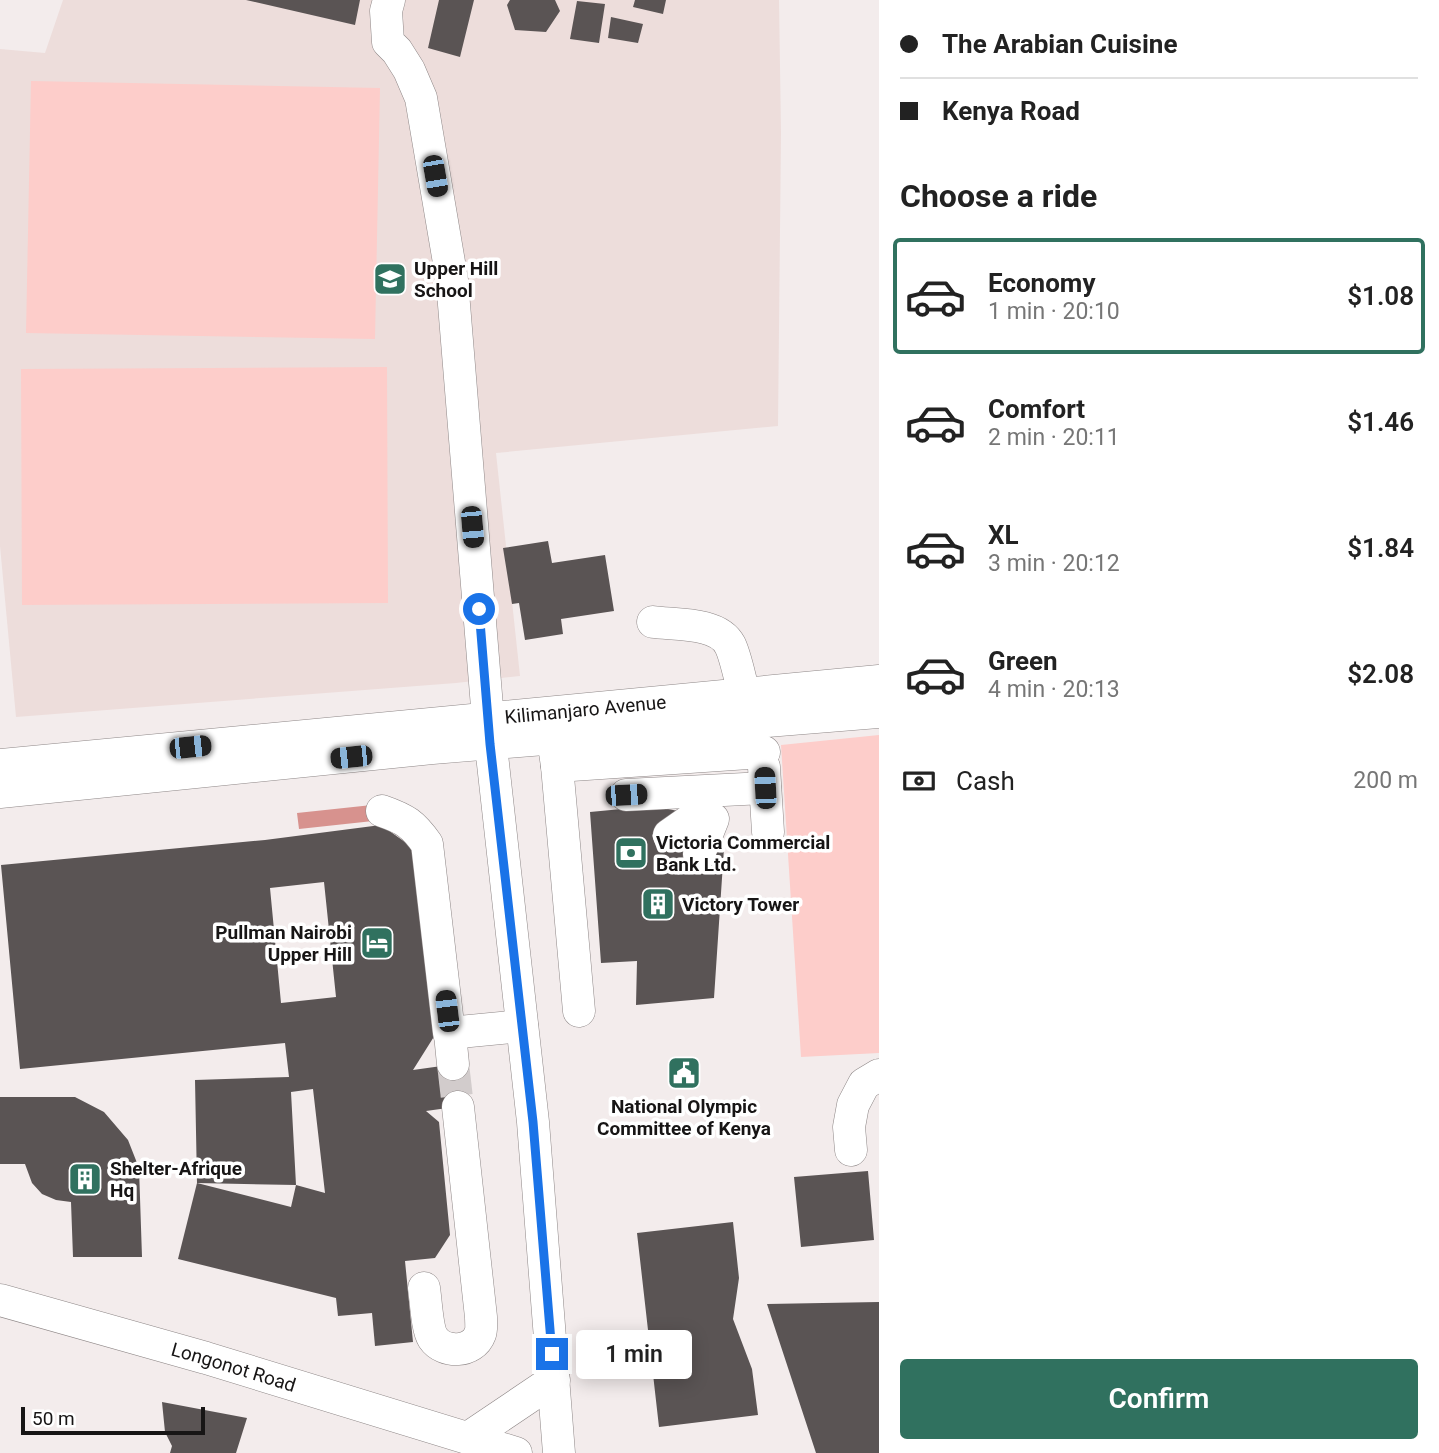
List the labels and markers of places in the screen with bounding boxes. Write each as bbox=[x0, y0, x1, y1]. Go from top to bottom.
place label: Upper Hill School bbox=[414, 257, 498, 302]
school or university icon: Upper Hill School bbox=[371, 260, 409, 298]
place label: Victoria Commercial Bank Ltd. bbox=[656, 831, 830, 876]
bank icon: Victoria Commercial Bank Ltd. bbox=[612, 834, 650, 872]
building icon: Victory Tower bbox=[639, 885, 677, 923]
place label: Victory Tower bbox=[682, 893, 799, 916]
place label: Pullman Nairobi Upper Hill bbox=[215, 921, 352, 966]
hotel icon: Pullman Nairobi Upper Hill bbox=[358, 924, 396, 962]
public building icon: National Olympic Committee of Kenya bbox=[665, 1054, 703, 1092]
place label: National Olympic Committee of Kenya bbox=[597, 1095, 771, 1140]
place label: Shelter-Afrique Hq bbox=[110, 1157, 242, 1202]
building icon: Shelter-Afrique Hq bbox=[66, 1160, 104, 1198]

